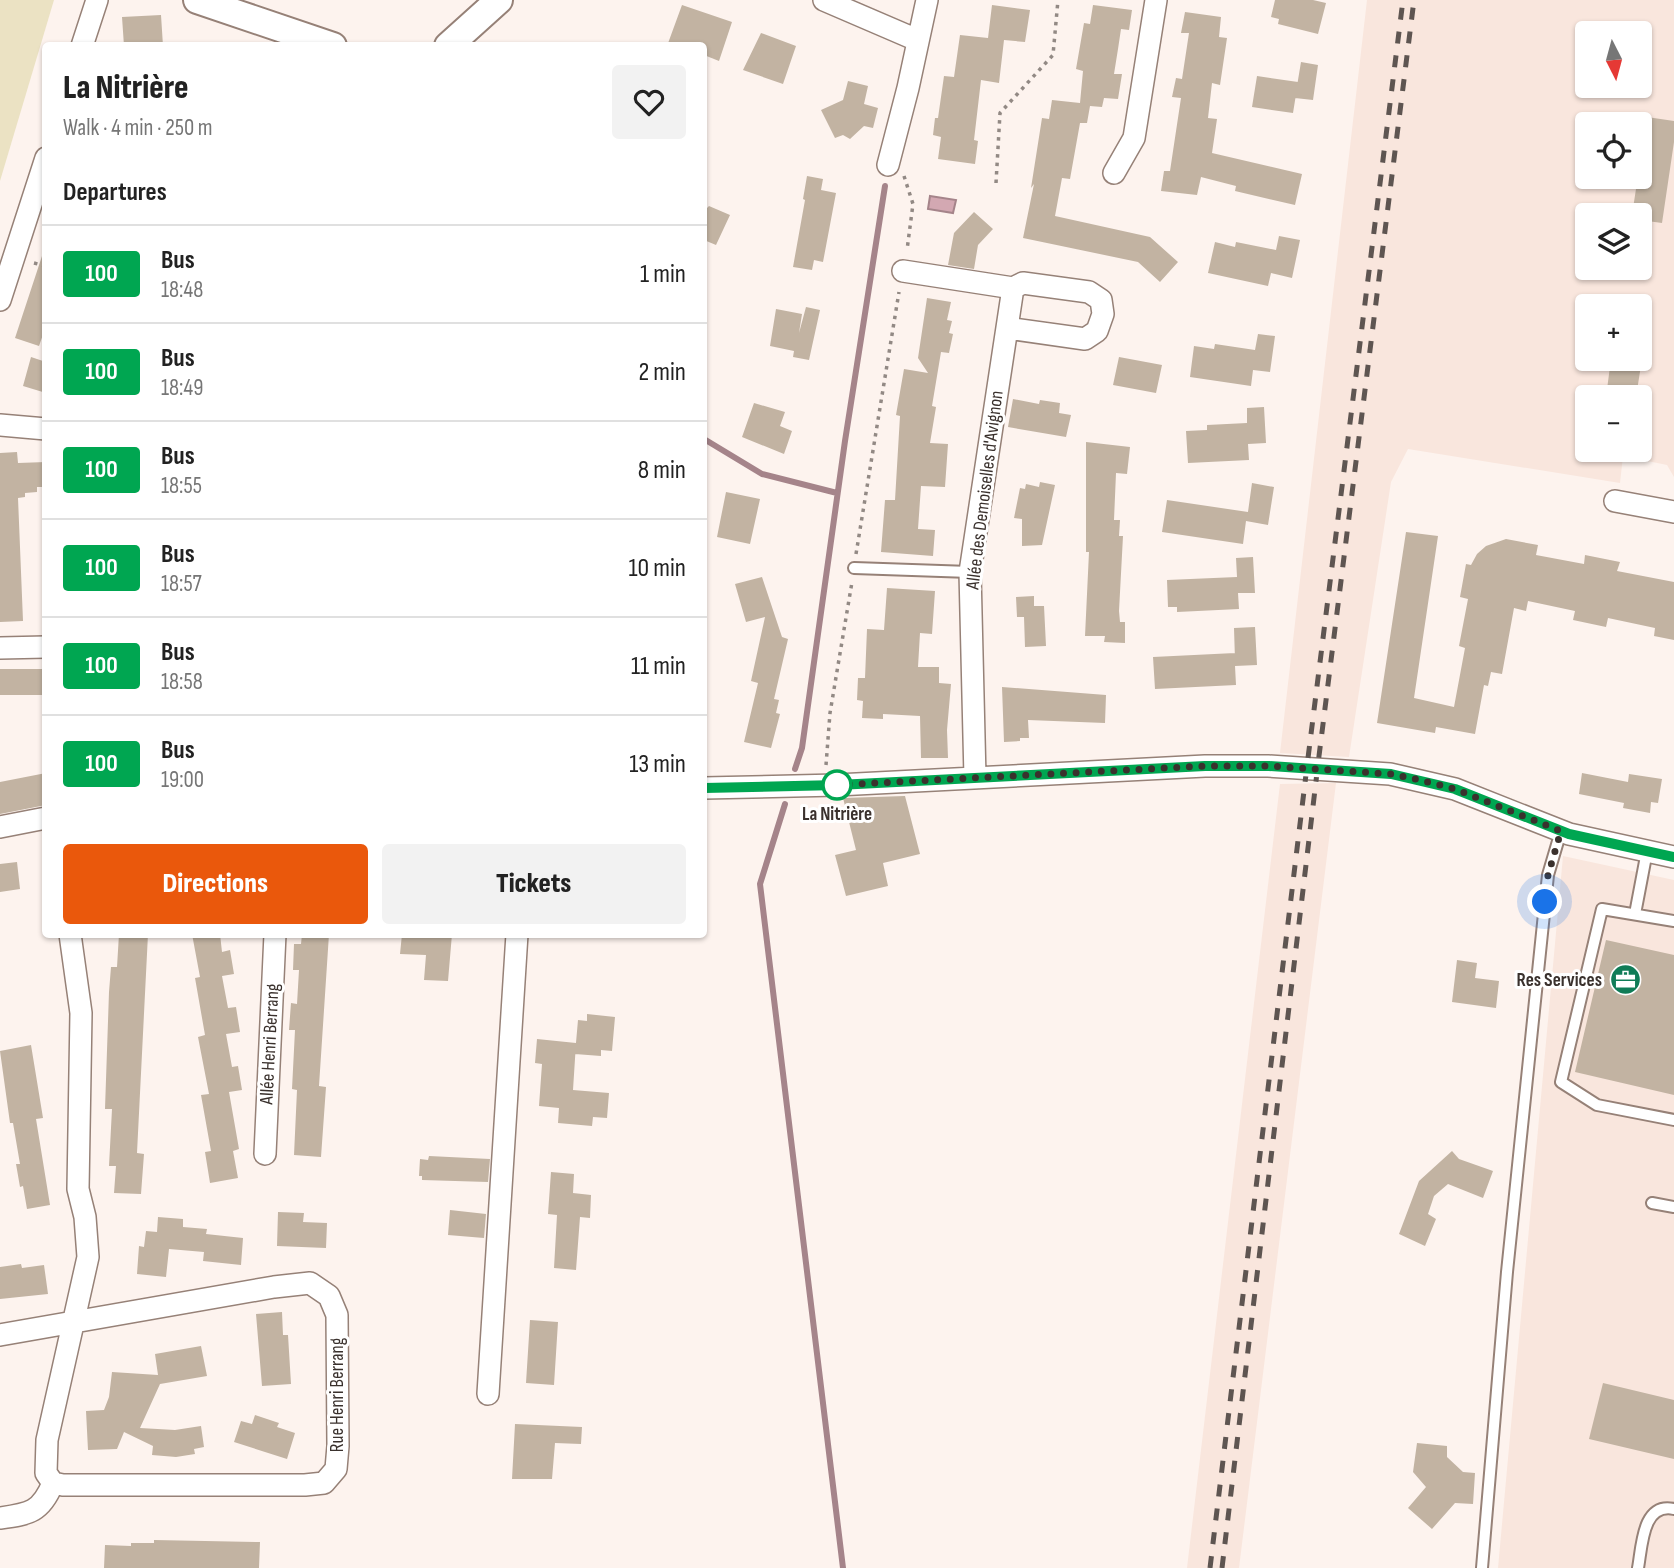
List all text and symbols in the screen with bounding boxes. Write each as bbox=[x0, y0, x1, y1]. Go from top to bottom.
north arrow bbox=[1575, 21, 1652, 98]
map controls bbox=[1575, 21, 1652, 462]
button: heart bbox=[612, 65, 686, 139]
text: La Nitrière bbox=[63, 68, 188, 108]
button: locate bbox=[1575, 112, 1652, 189]
text: Walk · 4 min · 250 m bbox=[63, 114, 213, 142]
text: Departures bbox=[63, 177, 167, 208]
button: layers bbox=[1575, 203, 1652, 280]
text: Bus bbox=[161, 245, 195, 276]
text: 100 bbox=[85, 259, 118, 288]
text: 1 min bbox=[640, 259, 686, 290]
text: 18:48 bbox=[161, 276, 203, 304]
button: + bbox=[1575, 294, 1652, 371]
text: Bus bbox=[161, 343, 195, 374]
text: 100 bbox=[85, 357, 118, 386]
text: 2 min bbox=[638, 357, 686, 388]
text: 18:49 bbox=[161, 374, 203, 402]
button: − bbox=[1575, 385, 1652, 462]
street label: Allée des Demoiselles d'Avignon bbox=[961, 389, 1009, 592]
text: Bus bbox=[161, 441, 195, 472]
text: 100 bbox=[85, 455, 118, 484]
text: 8 min bbox=[638, 455, 686, 486]
text: 18:55 bbox=[161, 472, 202, 500]
text: Bus bbox=[161, 539, 195, 570]
text: 100 bbox=[85, 553, 118, 582]
text: 10 min bbox=[629, 553, 686, 584]
text: 18:57 bbox=[161, 570, 202, 598]
text: Bus bbox=[161, 637, 195, 668]
text: 100 bbox=[85, 651, 118, 680]
text: 11 min bbox=[631, 651, 686, 682]
text: 18:58 bbox=[161, 668, 203, 696]
text: Bus bbox=[161, 735, 195, 766]
text: 100 bbox=[85, 749, 118, 778]
text: 13 min bbox=[629, 749, 686, 780]
text: 19:00 bbox=[161, 766, 204, 794]
marker: La Nitrière bbox=[822, 770, 852, 800]
place label: La Nitrière bbox=[802, 803, 872, 826]
button: Directions bbox=[63, 844, 368, 924]
button: Tickets bbox=[382, 844, 686, 924]
your location bbox=[1527, 884, 1562, 919]
office icon: Res Services bbox=[1608, 963, 1642, 997]
place label: Res Services bbox=[1517, 969, 1602, 992]
street label: Allée Henri Berrang bbox=[255, 983, 285, 1106]
street label: Rue Henri Berrang bbox=[326, 1337, 349, 1452]

